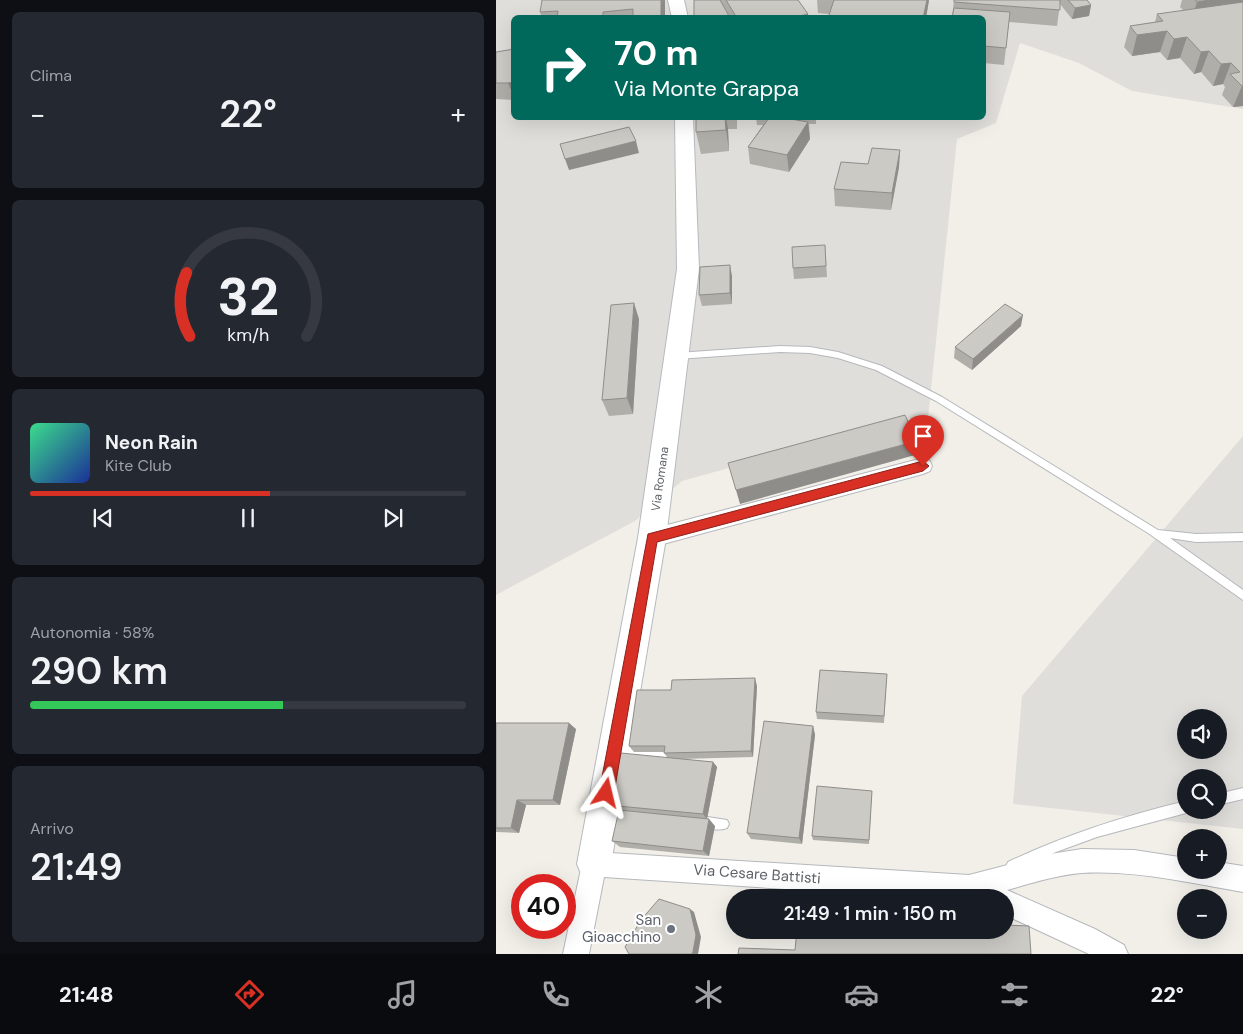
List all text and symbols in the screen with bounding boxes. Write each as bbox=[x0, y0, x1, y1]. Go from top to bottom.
text: 70 m bbox=[614, 30, 698, 76]
icon: right bbox=[531, 35, 596, 100]
text: Clima bbox=[30, 65, 72, 86]
text: Via Monte Grappa bbox=[614, 74, 799, 103]
text: 22° bbox=[219, 89, 277, 139]
text: − bbox=[30, 96, 45, 133]
text: + bbox=[451, 96, 466, 133]
text: 32 bbox=[217, 263, 279, 331]
text: km/h bbox=[227, 323, 269, 347]
pin bbox=[902, 415, 944, 466]
icon: arrive bbox=[909, 422, 937, 450]
text: Neon Rain bbox=[105, 430, 198, 455]
street label: Via Romana bbox=[648, 446, 672, 512]
text: Kite Club bbox=[105, 455, 172, 476]
icon: previous bbox=[89, 504, 117, 532]
icon: pause bbox=[234, 504, 262, 532]
icon: next bbox=[379, 504, 407, 532]
text: Autonomia · 58% bbox=[30, 622, 154, 643]
text: 290 km bbox=[30, 646, 168, 696]
map controls bbox=[1177, 709, 1227, 939]
button: sound bbox=[1177, 709, 1227, 759]
position arrow bbox=[579, 766, 631, 818]
button: search bbox=[1177, 769, 1227, 819]
text: Arrivo bbox=[30, 818, 74, 839]
button: + bbox=[1177, 829, 1227, 879]
text: 21:49 bbox=[30, 842, 123, 892]
street label: Via Cesare Battisti bbox=[693, 860, 821, 888]
speed limit sign: 40 bbox=[511, 874, 576, 939]
button: − bbox=[1177, 889, 1227, 939]
text: 21:49 · 1 min · 150 m bbox=[784, 901, 956, 926]
place label: San Gioacchino bbox=[582, 910, 661, 947]
marker: San Gioacchino bbox=[665, 923, 677, 935]
icon: directions bbox=[232, 977, 267, 1012]
icon: music bbox=[385, 977, 420, 1012]
icon: phone bbox=[538, 977, 573, 1012]
icon: climate bbox=[691, 977, 726, 1012]
icon: car bbox=[844, 977, 879, 1012]
icon: filters bbox=[997, 977, 1032, 1012]
text: 21:48 bbox=[59, 980, 114, 1009]
text: 22° bbox=[1150, 980, 1184, 1009]

